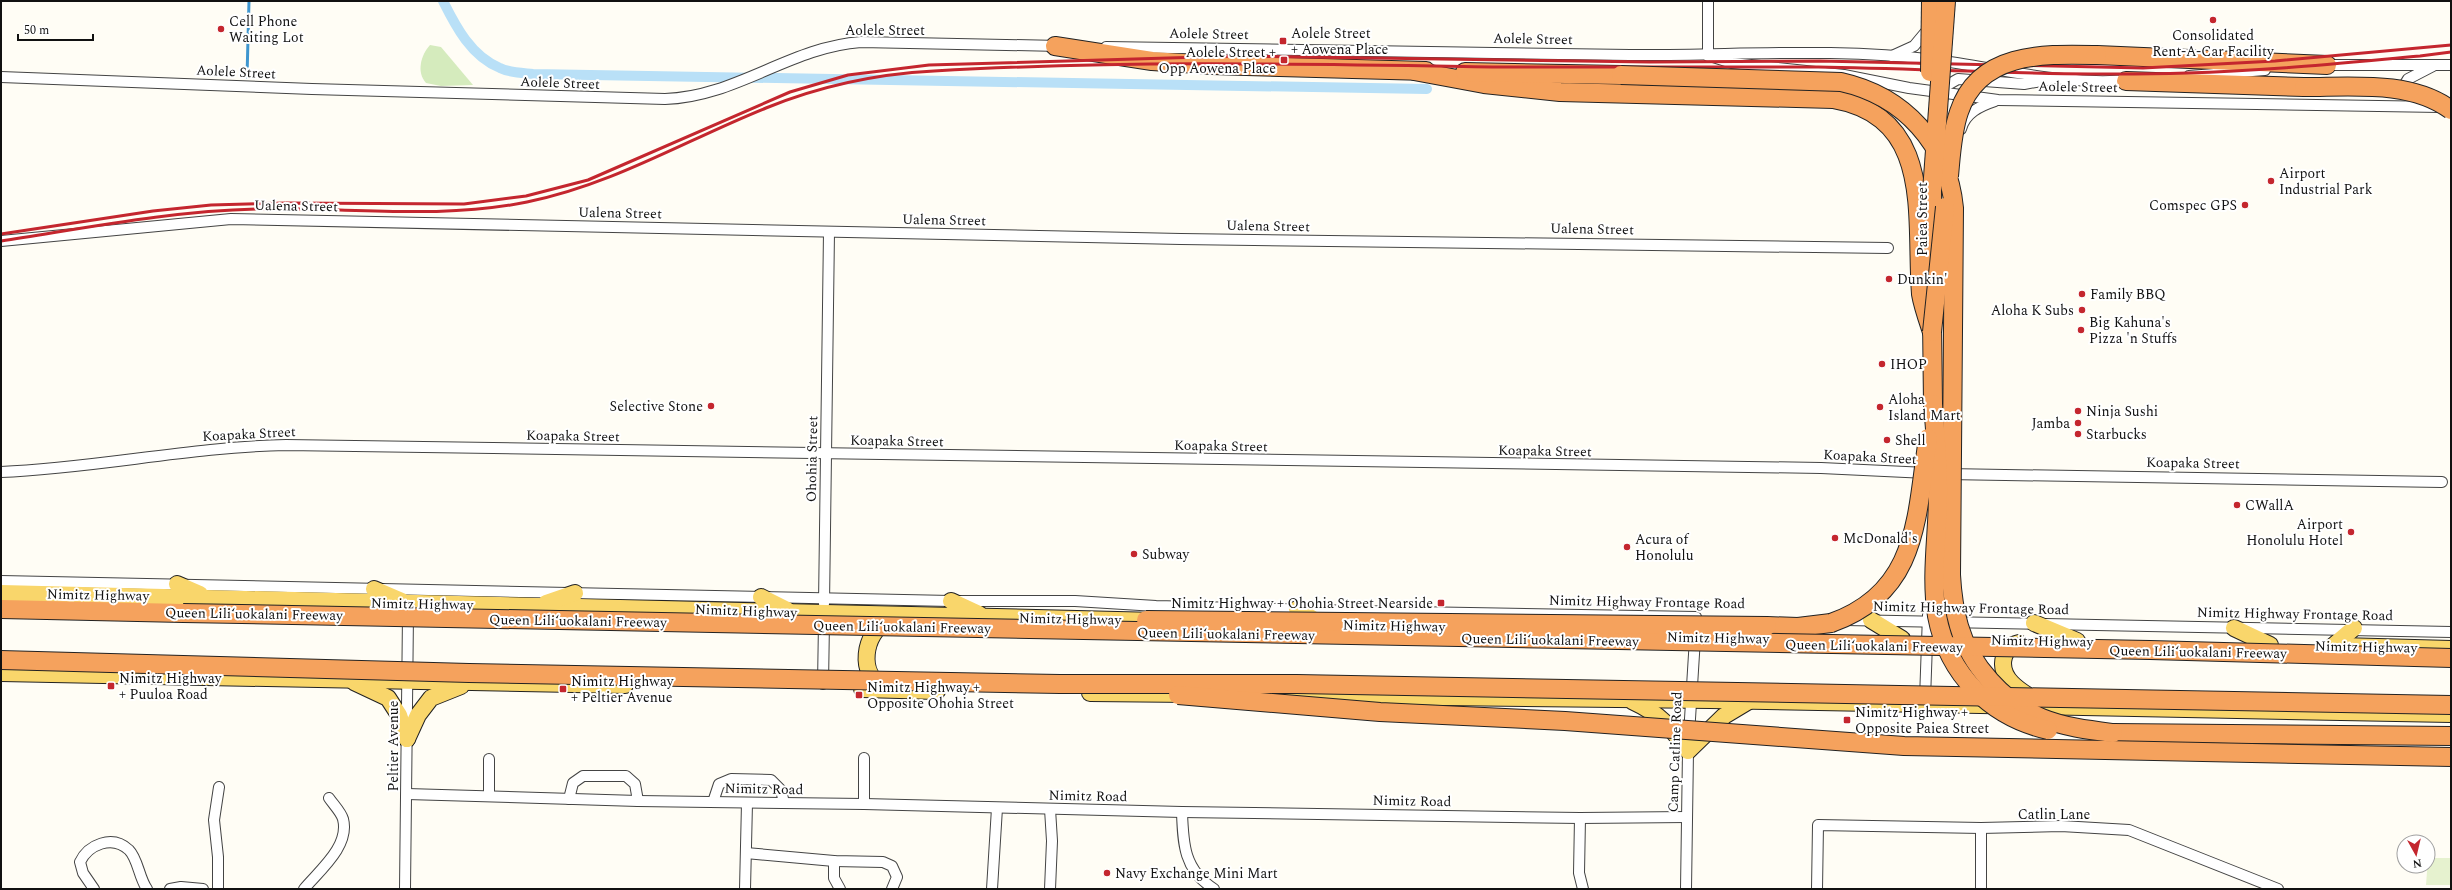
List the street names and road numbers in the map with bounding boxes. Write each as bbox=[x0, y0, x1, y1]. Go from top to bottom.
street label: Aolele Street bbox=[845, 20, 925, 41]
street label: Aolele Street bbox=[1169, 23, 1249, 45]
street label: Aolele Street bbox=[1493, 28, 1573, 50]
street label: Aolele Street bbox=[196, 59, 276, 85]
street label: Aolele Street bbox=[520, 71, 600, 95]
street label: Aolele Street bbox=[2038, 76, 2118, 98]
street label: Paiea Street bbox=[1912, 182, 1933, 256]
street label: Ualena Street bbox=[254, 195, 338, 217]
street label: Ualena Street bbox=[578, 202, 662, 224]
street label: Ualena Street bbox=[902, 209, 986, 231]
street label: Ualena Street bbox=[1226, 215, 1310, 237]
street label: Ualena Street bbox=[1550, 218, 1634, 240]
street label: Ohohia Street bbox=[801, 416, 823, 502]
street label: Koapaka Street bbox=[202, 421, 296, 447]
street label: Koapaka Street bbox=[526, 425, 620, 447]
street label: Koapaka Street bbox=[850, 430, 944, 452]
street label: Koapaka Street bbox=[1174, 435, 1268, 457]
street label: Koapaka Street bbox=[1498, 440, 1592, 462]
street label: Koapaka Street bbox=[1823, 444, 1917, 470]
street label: Koapaka Street bbox=[2146, 452, 2240, 474]
street label: Nimitz Highway bbox=[47, 584, 151, 606]
street label: Nimitz Highway Frontage Road bbox=[1549, 590, 1746, 614]
street label: Nimitz Highway bbox=[371, 593, 475, 615]
street label: Nimitz Highway Frontage Road bbox=[1873, 596, 2070, 620]
street label: Nimitz Highway bbox=[694, 599, 799, 623]
street label: Queen Liliʻuokalani Freeway bbox=[165, 602, 344, 626]
street label: Nimitz Highway Frontage Road bbox=[2197, 602, 2394, 626]
street label: Nimitz Highway bbox=[1019, 608, 1123, 630]
street label: Queen Liliʻuokalani Freeway bbox=[489, 609, 668, 633]
street label: Queen Liliʻuokalani Freeway bbox=[813, 615, 992, 639]
street label: Nimitz Highway bbox=[1343, 615, 1447, 637]
street label: Queen Liliʻuokalani Freeway bbox=[1137, 622, 1316, 646]
street label: Nimitz Highway bbox=[1667, 627, 1771, 649]
street label: Queen Liliʻuokalani Freeway bbox=[1461, 628, 1640, 652]
street label: Nimitz Highway bbox=[1991, 630, 2095, 652]
street label: Queen Liliʻuokalani Freeway bbox=[1785, 634, 1964, 658]
street label: Nimitz Highway bbox=[2315, 636, 2419, 658]
street label: Queen Liliʻuokalani Freeway bbox=[2109, 640, 2288, 664]
street label: Camp Catline Road bbox=[1662, 691, 1688, 813]
street label: Peltier Avenue bbox=[383, 700, 404, 791]
street label: Nimitz Road bbox=[724, 778, 804, 800]
street label: Nimitz Road bbox=[1048, 785, 1128, 807]
street label: Nimitz Road bbox=[1372, 790, 1452, 812]
street label: Catlin Lane bbox=[2018, 804, 2091, 825]

